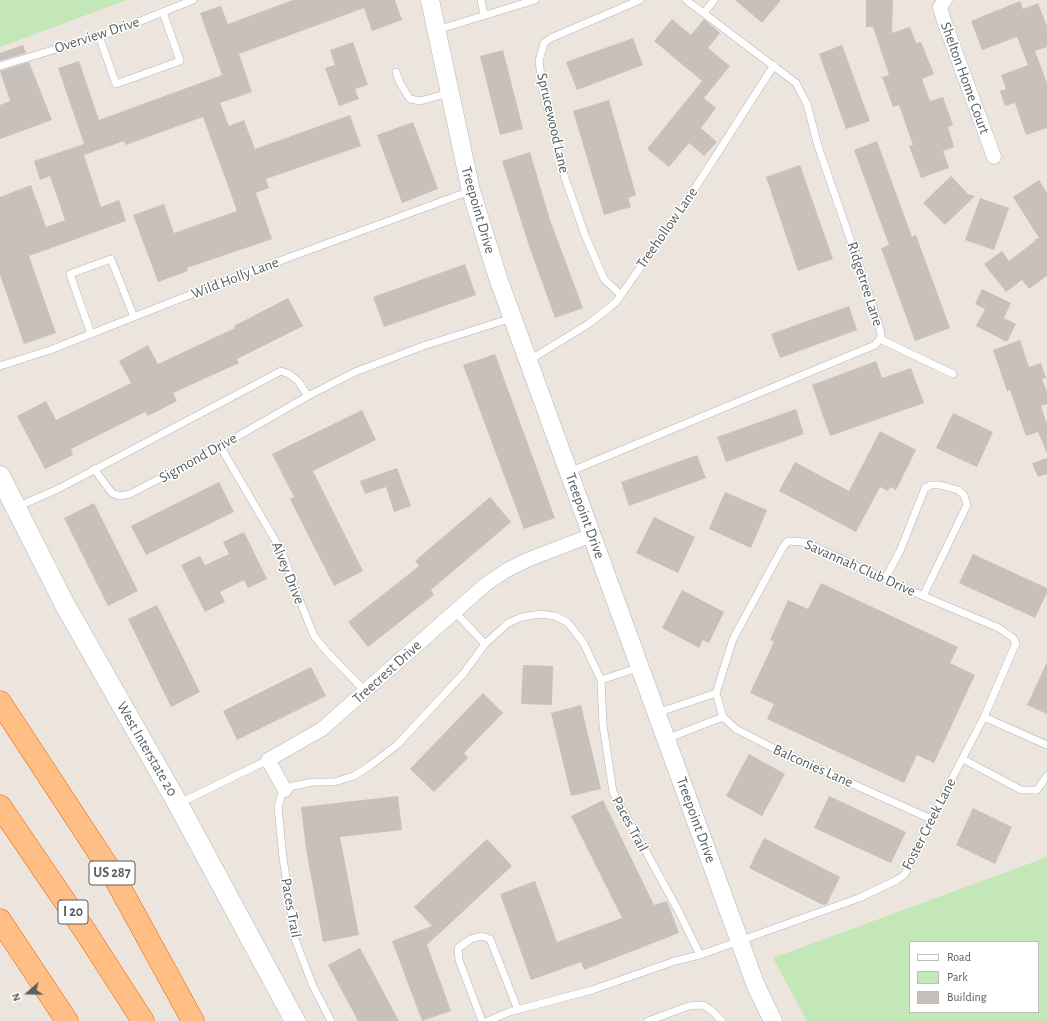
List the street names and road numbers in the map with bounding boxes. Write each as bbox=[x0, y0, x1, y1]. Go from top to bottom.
street label: Overview Drive bbox=[52, 13, 142, 57]
street label: Shelton Home Court bbox=[936, 20, 994, 136]
street label: Sprucewood Lane bbox=[533, 71, 573, 175]
street label: Treepoint Drive bbox=[457, 164, 499, 256]
street label: Treehollow Lane bbox=[632, 184, 702, 272]
street label: Ridgetree Lane bbox=[843, 240, 887, 328]
street label: Wild Holly Lane bbox=[189, 253, 281, 303]
street label: Sigmond Drive bbox=[156, 429, 240, 487]
street label: Treepoint Drive bbox=[561, 471, 609, 561]
street label: Savannah Club Drive bbox=[802, 535, 918, 601]
street label: Alvey Drive bbox=[267, 539, 309, 607]
street label: Treecrest Drive bbox=[349, 636, 425, 708]
street label: West Interstate 20 bbox=[113, 698, 181, 800]
street label: Balconies Lane bbox=[770, 740, 856, 792]
street label: Treepoint Drive bbox=[672, 775, 720, 865]
street label: Foster Creek Lane bbox=[898, 775, 960, 873]
street label: Paces Trail bbox=[608, 793, 652, 855]
road number: US 287 bbox=[89, 861, 135, 885]
street label: Paces Trail bbox=[277, 877, 305, 939]
road number: I 20 bbox=[58, 900, 88, 924]

